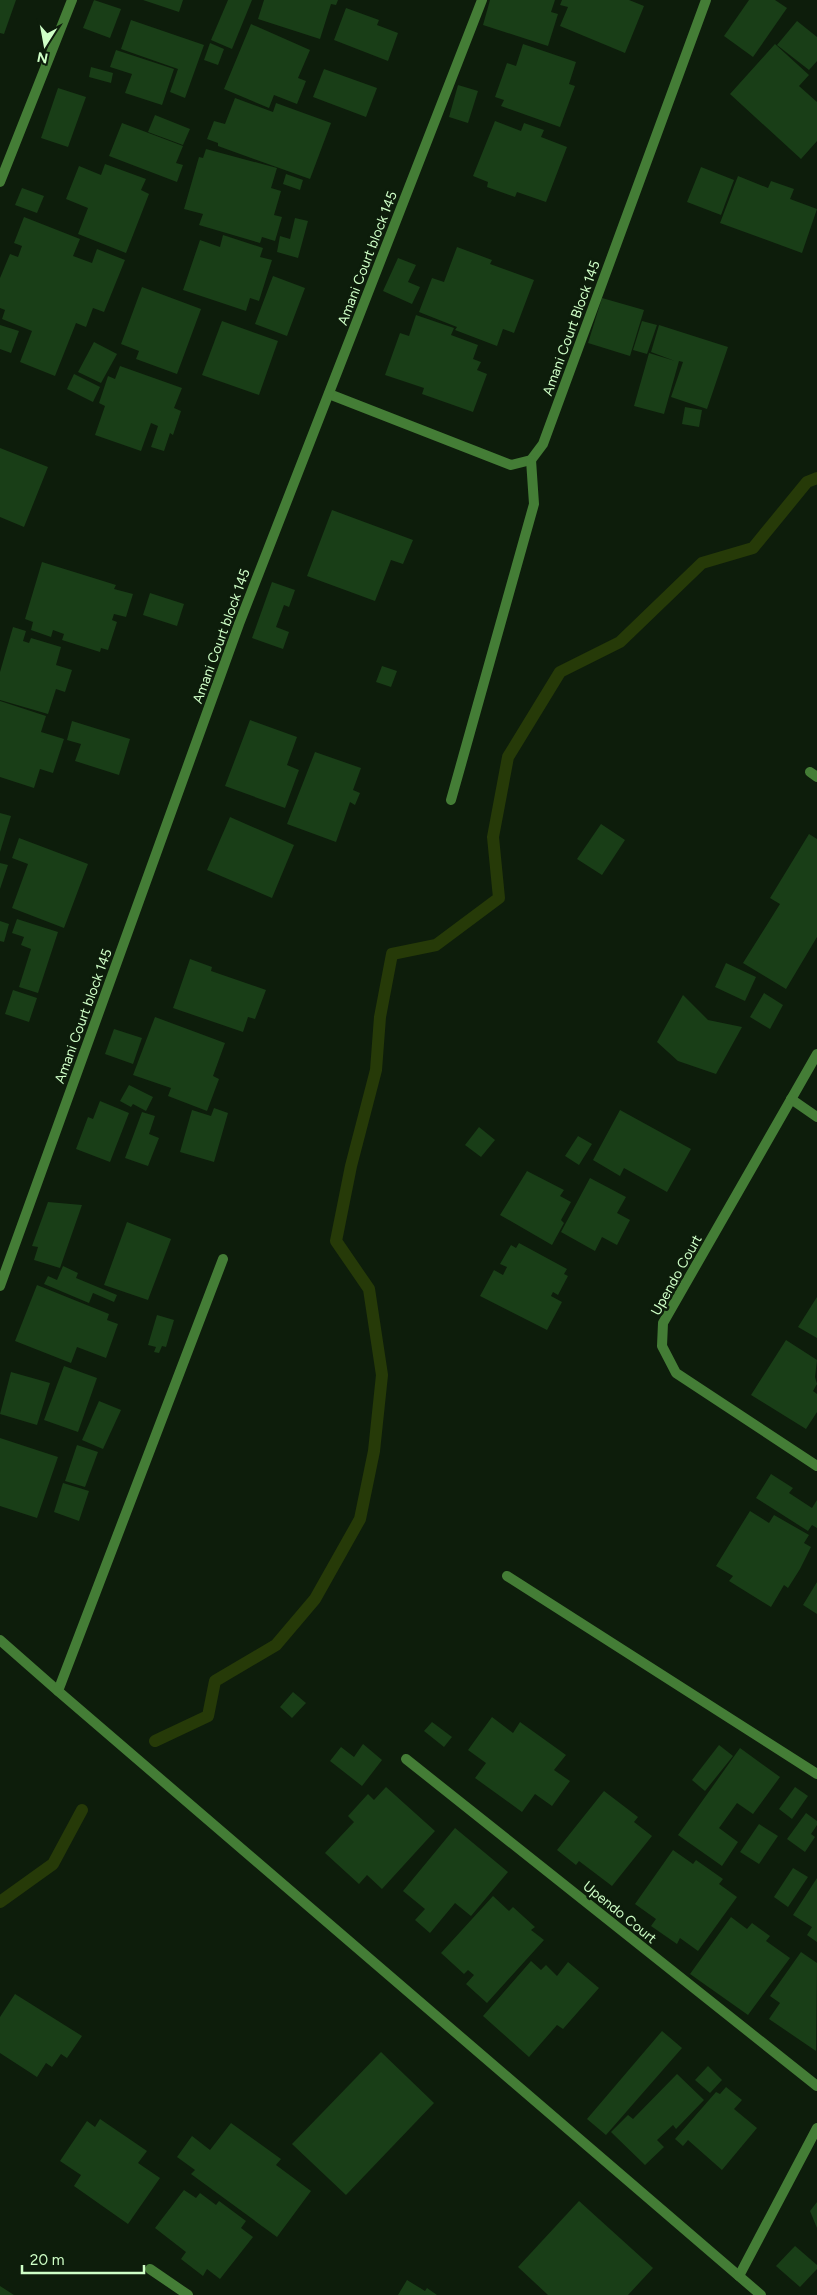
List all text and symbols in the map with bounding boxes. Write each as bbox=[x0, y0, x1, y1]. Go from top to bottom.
north arrow bbox=[20, 20, 70, 70]
text: N bbox=[36, 48, 50, 67]
street label: Amani Court block 145 bbox=[334, 189, 401, 328]
street label: Amani Court Block 145 bbox=[539, 258, 604, 398]
street label: Amani Court block 145 bbox=[189, 566, 254, 706]
street label: Amani Court block 145 bbox=[51, 946, 116, 1086]
street label: Upendo Court bbox=[647, 1232, 706, 1318]
street label: Upendo Court bbox=[580, 1878, 660, 1947]
scale bar bbox=[22, 2242, 145, 2274]
text: 20 m bbox=[30, 2251, 64, 2269]

